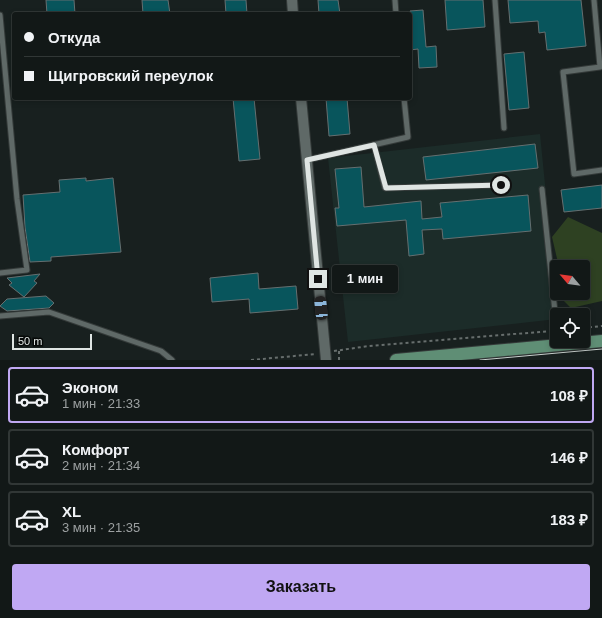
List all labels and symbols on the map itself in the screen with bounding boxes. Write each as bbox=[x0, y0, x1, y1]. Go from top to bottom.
route start bbox=[492, 176, 510, 194]
north arrow bbox=[550, 260, 590, 300]
callout: 1 мин bbox=[332, 265, 398, 293]
route end bbox=[309, 270, 327, 288]
car bbox=[314, 295, 328, 321]
scale bar bbox=[12, 332, 92, 351]

